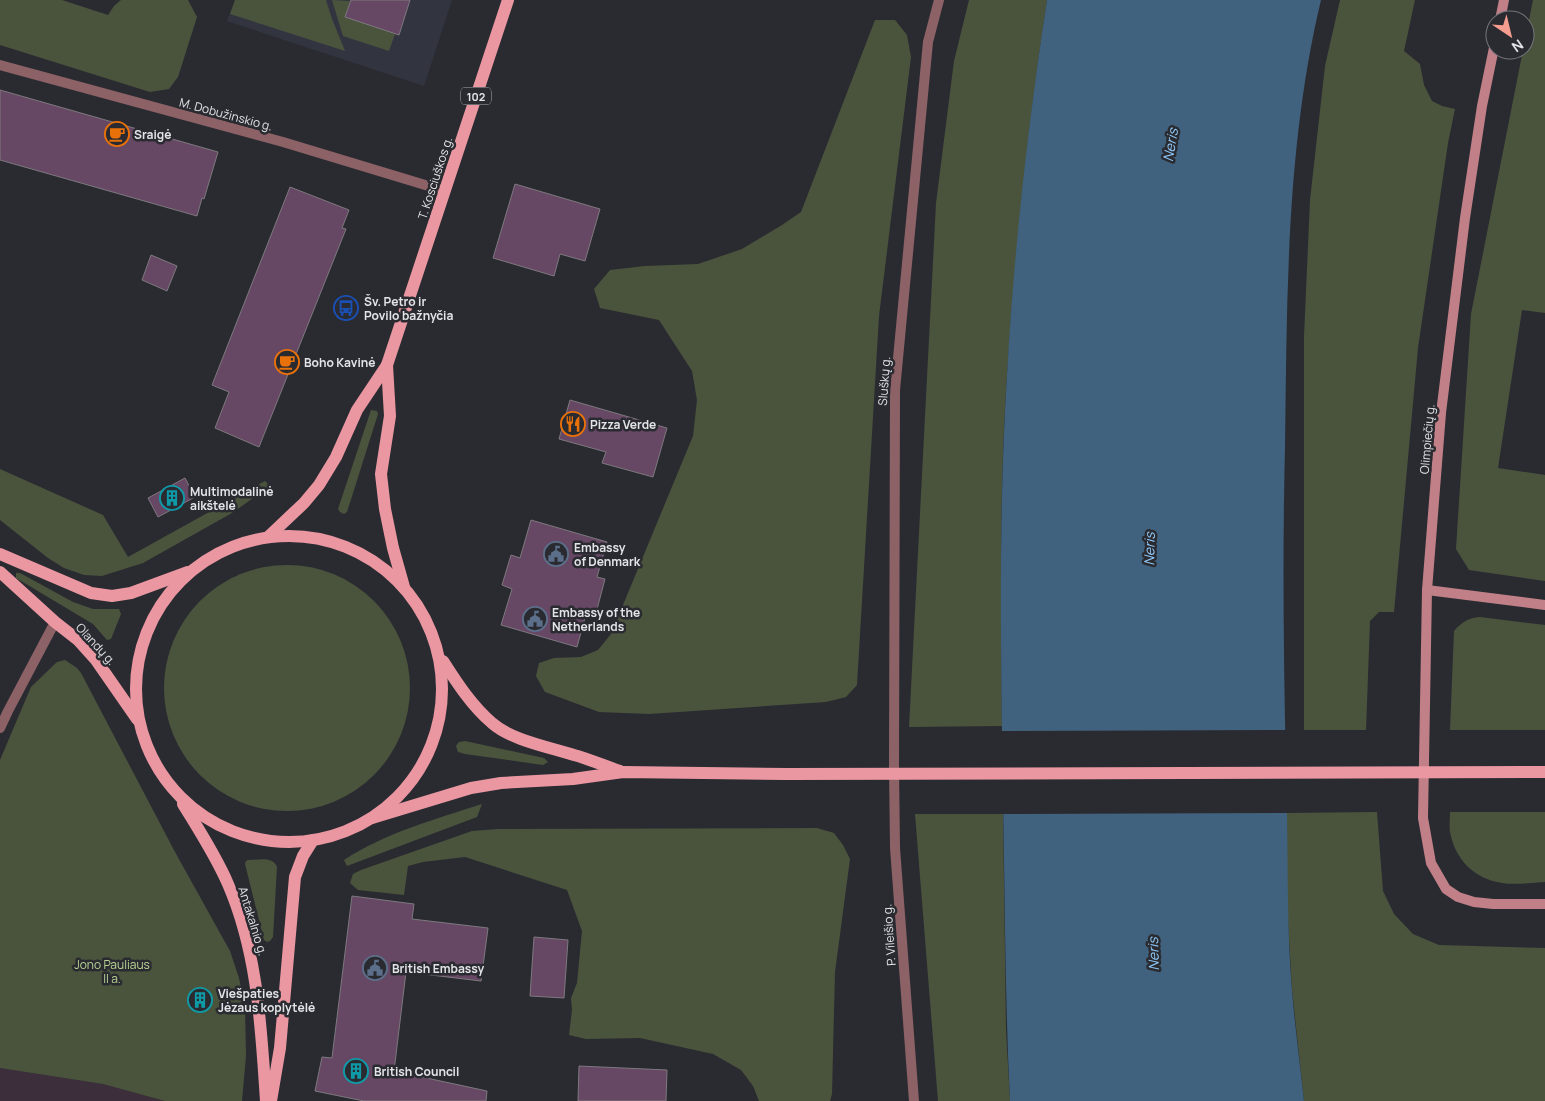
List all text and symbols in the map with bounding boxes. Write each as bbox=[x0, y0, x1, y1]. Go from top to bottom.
north arrow bbox=[1485, 10, 1535, 60]
text: N bbox=[1508, 35, 1527, 57]
road number: 102 bbox=[461, 88, 491, 104]
street label: M. Dobužinskio g. bbox=[177, 93, 275, 135]
cafe icon: Sraigė bbox=[104, 121, 130, 147]
water label: Neris bbox=[1158, 125, 1182, 163]
place label: Sraigė bbox=[134, 126, 171, 143]
street label: T. Kosciuškos g. bbox=[414, 135, 456, 221]
place label: Šv. Petro ir Povilo bažnyčia bbox=[364, 293, 453, 324]
bus stop icon: Šv. Petro ir Povilo bažnyčia bbox=[333, 295, 359, 321]
cafe icon: Boho Kavinė bbox=[274, 349, 300, 375]
place label: Boho Kavinė bbox=[304, 354, 375, 371]
street label: Sluškų g. bbox=[874, 356, 894, 406]
street label: Olimpiečių g. bbox=[1415, 403, 1439, 475]
restaurant icon: Pizza Verde bbox=[560, 411, 586, 437]
place label: Pizza Verde bbox=[590, 416, 656, 433]
place label: Multimodalinė aikštelė bbox=[190, 483, 274, 514]
building icon: Multimodalinė aikštelė bbox=[159, 485, 185, 511]
water label: Neris bbox=[1139, 530, 1159, 566]
place label: Embassy of Denmark bbox=[574, 539, 641, 570]
public building icon: Embassy of Denmark bbox=[543, 541, 569, 567]
place label: Embassy of the Netherlands bbox=[552, 604, 640, 635]
public building icon: Embassy of the Netherlands bbox=[522, 606, 548, 632]
street label: Olandų g. bbox=[72, 619, 120, 669]
street label: Antakalnio g. bbox=[234, 884, 272, 958]
street label: P. Vileišio g. bbox=[878, 904, 900, 966]
water label: Neris bbox=[1143, 935, 1163, 971]
public building icon: British Embassy bbox=[362, 955, 388, 981]
park label: Jono Pauliaus II a. bbox=[74, 956, 150, 987]
place label: British Embassy bbox=[392, 960, 485, 977]
place label: Viešpaties Jėzaus koplytėlė bbox=[218, 985, 315, 1016]
building icon: Viešpaties Jėzaus koplytėlė bbox=[187, 987, 213, 1013]
building icon: British Council bbox=[343, 1058, 369, 1084]
place label: British Council bbox=[374, 1063, 459, 1080]

